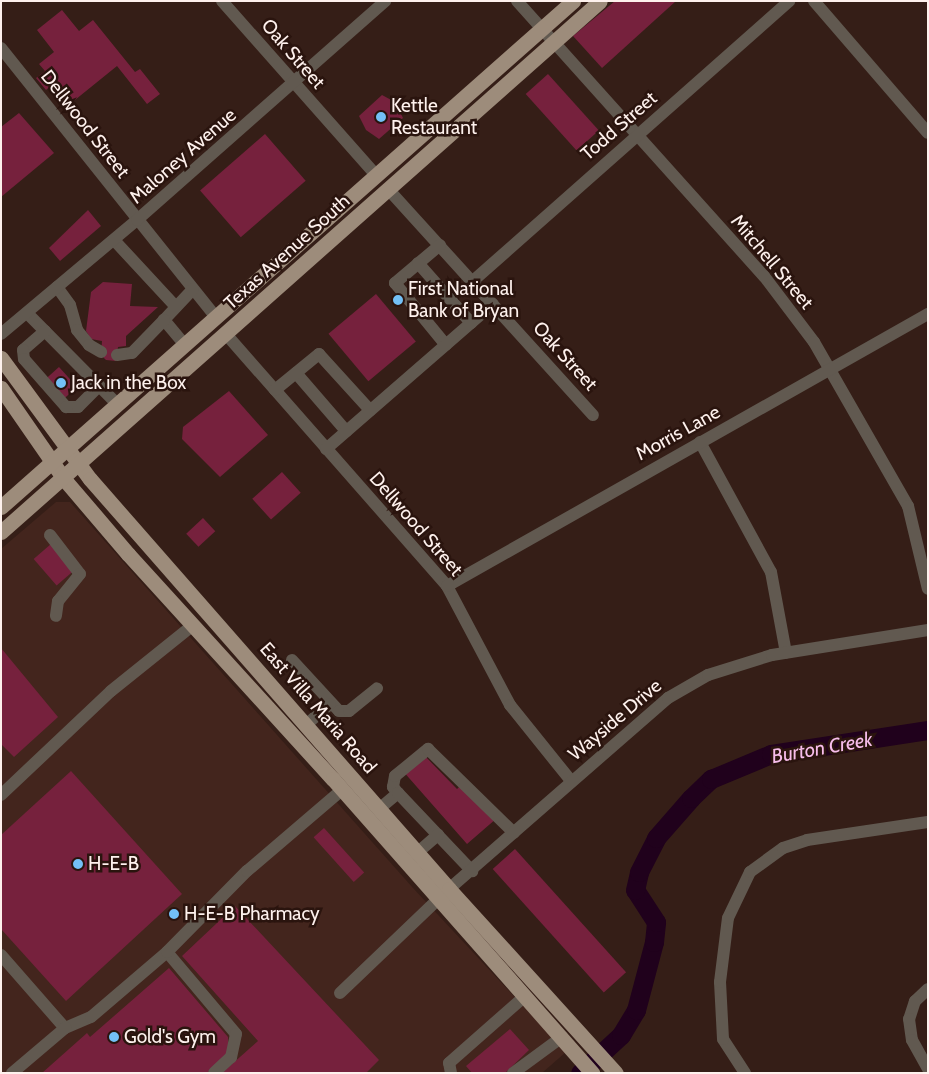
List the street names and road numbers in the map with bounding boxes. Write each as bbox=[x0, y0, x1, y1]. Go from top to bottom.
street label: Oak Street bbox=[256, 14, 330, 94]
street label: Dellwood Street bbox=[36, 66, 134, 182]
street label: Todd Street bbox=[576, 87, 662, 165]
street label: Maloney Avenue bbox=[125, 104, 241, 208]
street label: Texas Avenue South bbox=[219, 190, 355, 314]
street label: Mitchell Street bbox=[726, 210, 818, 314]
street label: Oak Street bbox=[528, 317, 602, 395]
street label: Morris Lane bbox=[632, 401, 724, 465]
street label: Dellwood Street bbox=[365, 467, 467, 581]
street label: East Villa Maria Road bbox=[255, 638, 381, 778]
street label: Wayside Drive bbox=[564, 674, 666, 766]

